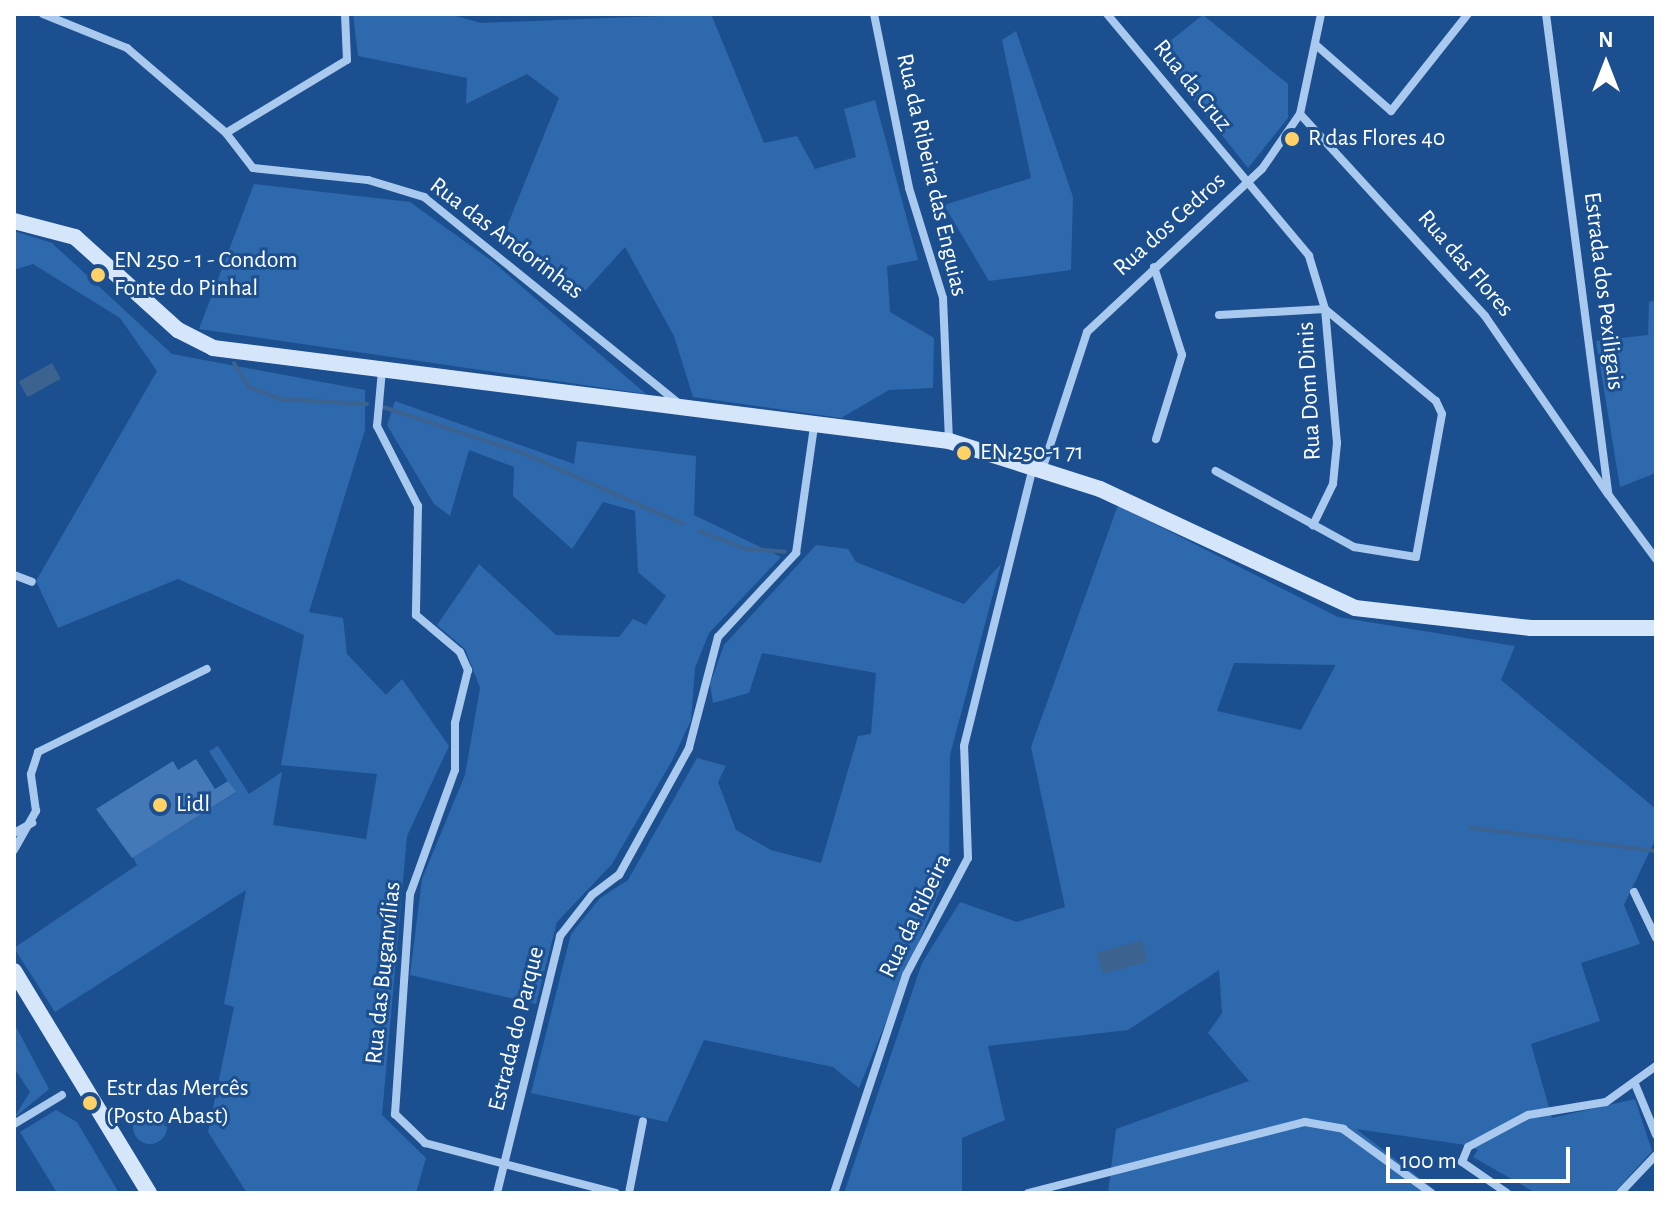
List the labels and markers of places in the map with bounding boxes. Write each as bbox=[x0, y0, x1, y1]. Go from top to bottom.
place label: R das Flores 40 bbox=[1308, 125, 1445, 153]
marker: R das Flores 40 bbox=[1283, 130, 1301, 148]
place label: EN 250 - 1 - Condom Fonte do Pinhal bbox=[114, 247, 297, 303]
marker: EN 250 - 1 - Condom Fonte do Pinhal bbox=[89, 266, 107, 284]
place label: EN 250-1 71 bbox=[980, 439, 1083, 467]
marker: EN 250-1 71 bbox=[955, 444, 973, 462]
place label: Lidl bbox=[176, 791, 210, 819]
marker: Lidl bbox=[151, 796, 169, 814]
place label: Estr das Mercês (Posto Abast) bbox=[106, 1075, 249, 1131]
marker: Estr das Mercês (Posto Abast) bbox=[81, 1094, 99, 1112]

